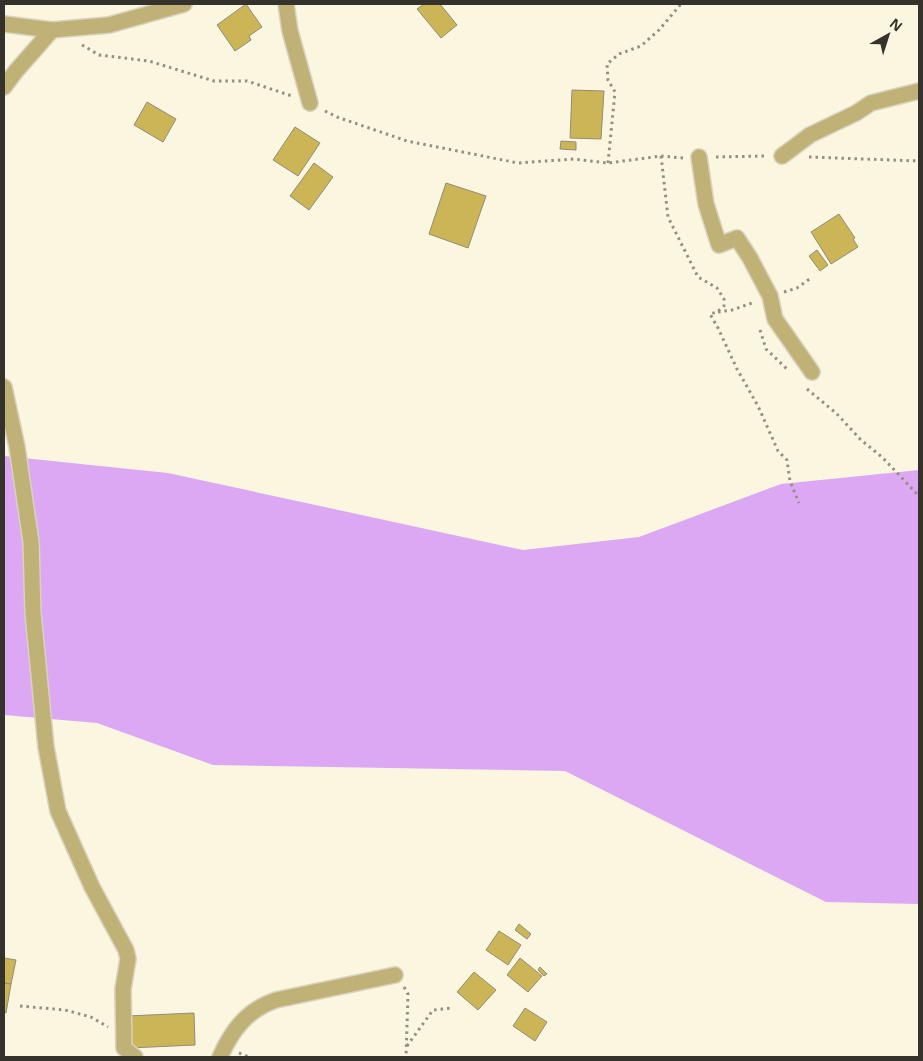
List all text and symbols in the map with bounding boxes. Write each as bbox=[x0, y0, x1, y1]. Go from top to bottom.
north arrow bbox=[863, 10, 913, 60]
text: N bbox=[886, 14, 907, 35]

